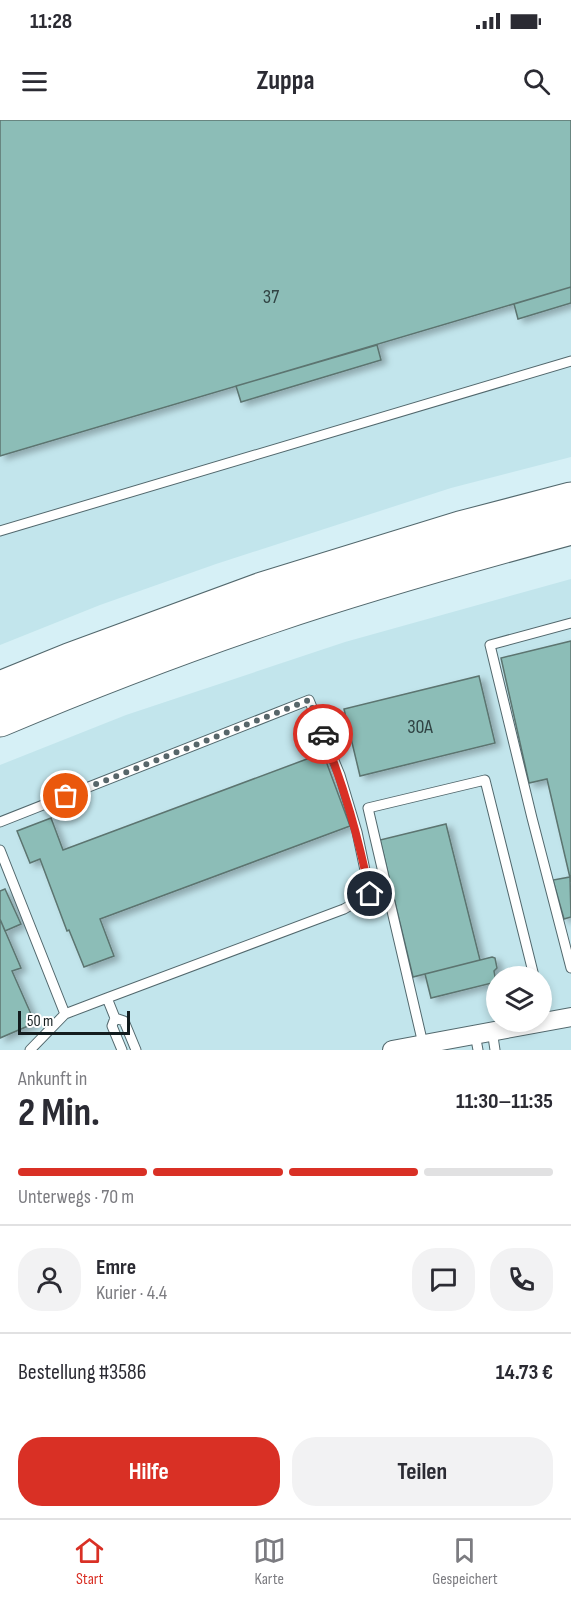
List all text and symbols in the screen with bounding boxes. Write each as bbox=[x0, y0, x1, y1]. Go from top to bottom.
text: 11:28 bbox=[30, 8, 72, 35]
icon: menu bbox=[18, 65, 51, 98]
text: Zuppa bbox=[257, 65, 314, 97]
icon: search bbox=[520, 65, 553, 98]
house number: 37 bbox=[263, 285, 279, 309]
courier bbox=[293, 704, 353, 764]
house number: 30A bbox=[407, 715, 433, 739]
icon: car bbox=[307, 718, 340, 751]
pin bbox=[40, 770, 91, 821]
icon: bag bbox=[49, 779, 82, 812]
pin bbox=[344, 868, 395, 919]
icon: home bbox=[353, 877, 386, 910]
map controls bbox=[486, 966, 552, 1032]
button: layers bbox=[486, 966, 552, 1032]
scale bar bbox=[18, 1008, 130, 1036]
text: 50 m bbox=[27, 1012, 53, 1031]
text: Ankunft in bbox=[18, 1067, 87, 1091]
text: 11:30–11:35 bbox=[456, 1088, 553, 1115]
text: 2 Min. bbox=[18, 1090, 100, 1137]
text: Unterwegs · 70 m bbox=[18, 1185, 134, 1209]
button: person bbox=[18, 1248, 81, 1311]
button: chat bbox=[412, 1248, 475, 1311]
button: phone bbox=[490, 1248, 553, 1311]
text: Emre bbox=[96, 1254, 136, 1281]
text: Kurier · 4.4 bbox=[96, 1281, 167, 1305]
text: Bestellung #3586 bbox=[18, 1359, 146, 1386]
text: 14.73 € bbox=[496, 1359, 553, 1386]
button: Hilfe bbox=[18, 1437, 280, 1506]
button: Teilen bbox=[292, 1437, 553, 1506]
tab: Start bbox=[73, 1534, 106, 1589]
tab: Karte bbox=[253, 1534, 286, 1589]
tab: Gespeichert bbox=[432, 1534, 498, 1589]

